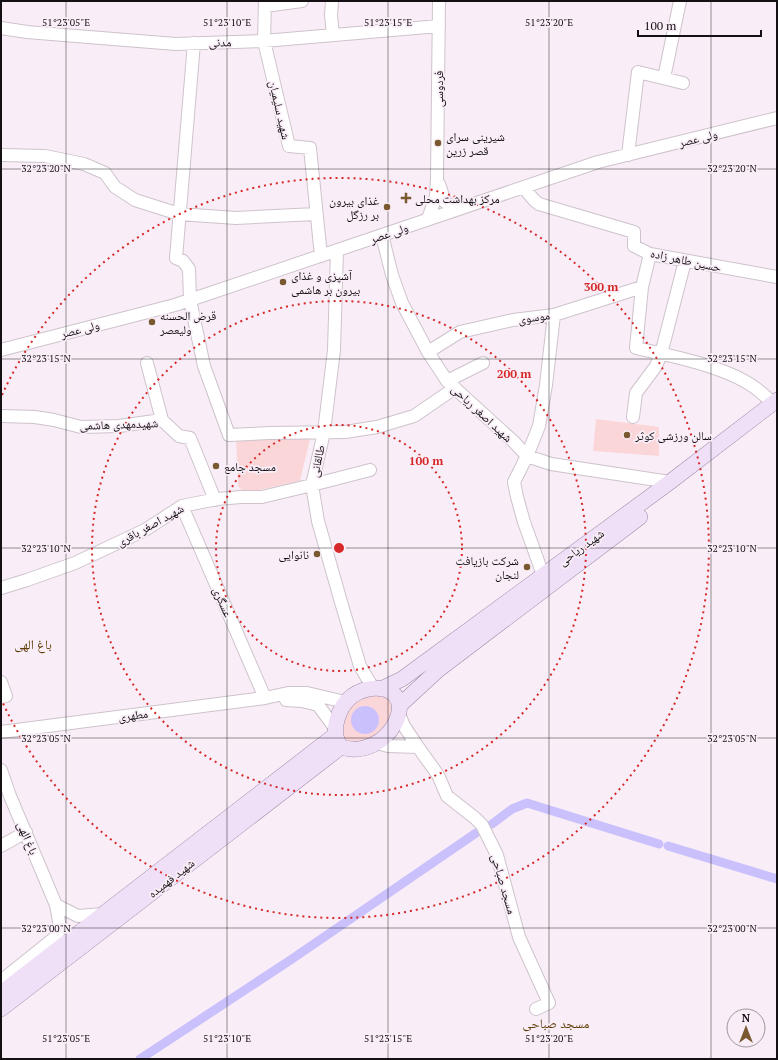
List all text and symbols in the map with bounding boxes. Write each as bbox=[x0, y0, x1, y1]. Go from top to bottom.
scale bar bbox=[638, 12, 761, 38]
text: 51°23'05"E bbox=[42, 16, 90, 29]
text: 51°23'10"E bbox=[203, 16, 251, 29]
text: 51°23'15"E bbox=[364, 16, 412, 29]
text: 51°23'20"E bbox=[525, 16, 573, 29]
text: 100 m bbox=[644, 18, 677, 33]
street label: مدنی bbox=[209, 34, 231, 50]
street label: فردوسی bbox=[431, 71, 446, 107]
street label: شهید سلیمیان bbox=[266, 79, 294, 141]
street label: ولی عصر bbox=[676, 126, 719, 150]
place label: شیرینی سرای قصر زرین bbox=[446, 129, 505, 158]
marker: شیرینی سرای قصر زرین bbox=[433, 138, 443, 148]
text: 32°23'20"N bbox=[21, 162, 71, 175]
text: 32°23'20"N bbox=[707, 162, 757, 175]
place label: مرکز بهداشت محلی bbox=[415, 191, 500, 206]
marker: مرکز بهداشت محلی bbox=[400, 192, 412, 204]
place label: غذای بیرون بر رزگل bbox=[329, 193, 379, 222]
marker: غذای بیرون بر رزگل bbox=[382, 202, 392, 212]
street label: ولی عصر bbox=[367, 219, 410, 247]
street label: حسین طاهر زاده bbox=[649, 245, 723, 275]
place label: آشپزی و غذای بیرون بر هاشمی bbox=[291, 268, 360, 297]
marker: آشپزی و غذای بیرون بر هاشمی bbox=[278, 277, 288, 287]
text: 300 m bbox=[584, 279, 618, 294]
street label: موسوی bbox=[517, 307, 551, 327]
place label: قرض الحسنه ولیعصر bbox=[159, 308, 216, 337]
street label: ولی عصر bbox=[58, 317, 101, 341]
marker: قرض الحسنه ولیعصر bbox=[147, 317, 157, 327]
text: 32°23'15"N bbox=[21, 352, 71, 365]
text: 32°23'15"N bbox=[707, 352, 757, 365]
text: 200 m bbox=[497, 366, 531, 381]
street label: شهید اصغر ریاحی bbox=[448, 381, 516, 445]
street label: شهیدمهدی هاشمی bbox=[79, 415, 159, 433]
place label: سالن ورزشی کوثر bbox=[634, 428, 712, 443]
marker: سالن ورزشی کوثر bbox=[622, 430, 632, 440]
street label: طالقانی bbox=[306, 443, 328, 479]
text: 100 m bbox=[409, 453, 443, 468]
place label: مسجد جامع bbox=[224, 459, 276, 474]
marker: مسجد جامع bbox=[211, 461, 221, 471]
street label: شهید اصغر باقری bbox=[114, 500, 186, 550]
street label: شهید ریاحی bbox=[555, 525, 607, 569]
centre of rings bbox=[332, 541, 346, 555]
text: 32°23'10"N bbox=[21, 542, 71, 555]
text: 32°23'10"N bbox=[707, 542, 757, 555]
place label: نانوایی bbox=[279, 547, 309, 562]
marker: نانوایی bbox=[312, 549, 322, 559]
place label: شرکت بازیافت لنجان bbox=[456, 553, 519, 582]
marker: شرکت بازیافت لنجان bbox=[522, 562, 532, 572]
street label: عسگری bbox=[210, 584, 236, 620]
district label: باغ الهی bbox=[14, 635, 52, 654]
street label: مطهری bbox=[117, 706, 149, 724]
text: 32°23'05"N bbox=[21, 732, 71, 745]
text: 32°23'05"N bbox=[707, 732, 757, 745]
street label: باغ الهی bbox=[13, 819, 42, 857]
street label: مسجد صباحی bbox=[488, 852, 520, 916]
street label: شهید فهمیده bbox=[145, 855, 197, 901]
text: 32°23'00"N bbox=[21, 922, 71, 935]
text: 32°23'00"N bbox=[707, 922, 757, 935]
north arrow bbox=[726, 1008, 766, 1048]
text: N bbox=[742, 1011, 751, 1025]
district label: مسجد صباحی bbox=[522, 1014, 590, 1032]
text: 51°23'05"E bbox=[42, 1032, 90, 1045]
text: 51°23'10"E bbox=[203, 1032, 251, 1045]
text: 51°23'15"E bbox=[364, 1032, 412, 1045]
text: 51°23'20"E bbox=[525, 1032, 573, 1045]

